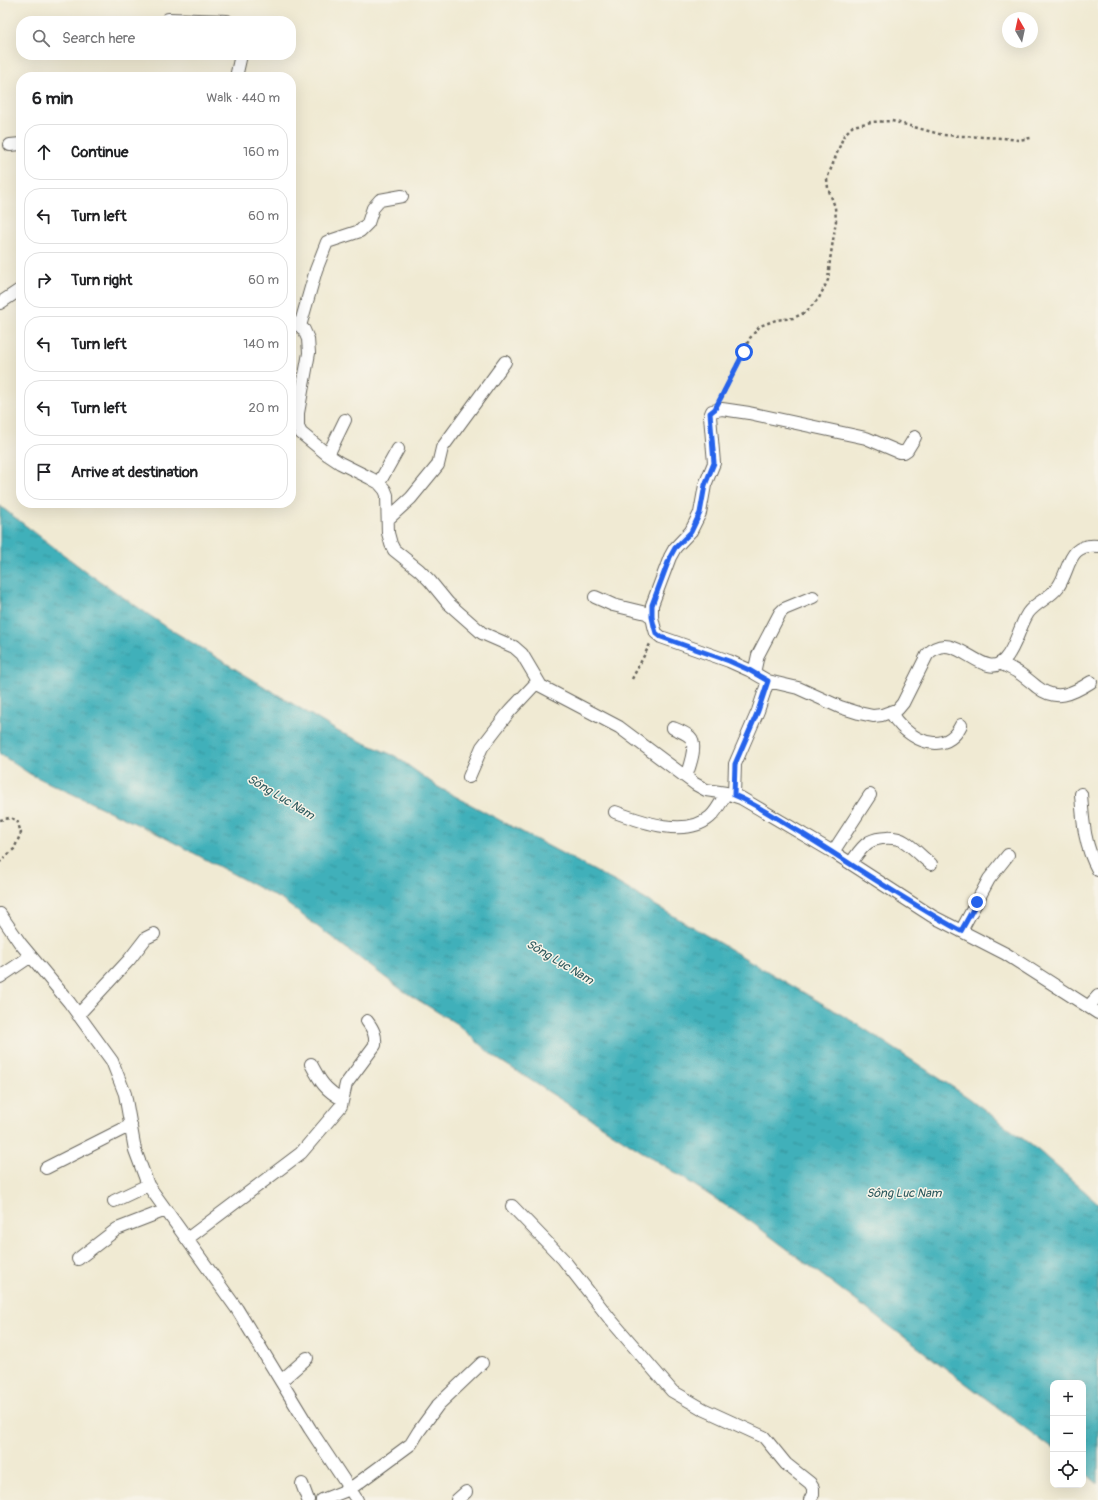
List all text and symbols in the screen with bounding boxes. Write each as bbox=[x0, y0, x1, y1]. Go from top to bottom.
north arrow bbox=[1002, 12, 1038, 48]
search box bbox=[16, 16, 296, 60]
icon: search bbox=[30, 27, 52, 49]
text: Search here bbox=[62, 29, 135, 48]
text: 6 min bbox=[32, 88, 73, 109]
text: Walk · 440 m bbox=[206, 90, 280, 106]
icon: ahead bbox=[33, 141, 55, 163]
text: Continue bbox=[71, 143, 129, 162]
text: 160 m bbox=[243, 144, 279, 160]
icon: left bbox=[33, 205, 55, 227]
text: Turn left bbox=[71, 207, 127, 226]
text: 60 m bbox=[248, 208, 279, 224]
icon: right bbox=[33, 269, 55, 291]
text: Turn right bbox=[71, 271, 132, 290]
text: 60 m bbox=[248, 272, 279, 288]
icon: left bbox=[33, 333, 55, 355]
text: Turn left bbox=[71, 335, 127, 354]
text: 140 m bbox=[243, 336, 279, 352]
route start bbox=[735, 343, 753, 361]
icon: left bbox=[33, 397, 55, 419]
text: Turn left bbox=[71, 399, 127, 418]
text: 20 m bbox=[248, 400, 279, 416]
icon: arrive bbox=[33, 461, 55, 483]
text: Arrive at destination bbox=[71, 463, 198, 482]
water label: Sông Lục Nam bbox=[245, 772, 318, 824]
route end bbox=[968, 893, 986, 911]
water label: Sông Lục Nam bbox=[524, 937, 597, 989]
water label: Sông Lục Nam bbox=[867, 1186, 943, 1201]
map controls bbox=[1050, 1380, 1086, 1488]
button: + bbox=[1050, 1380, 1086, 1416]
button: − bbox=[1050, 1416, 1086, 1452]
button: locate bbox=[1050, 1452, 1086, 1488]

